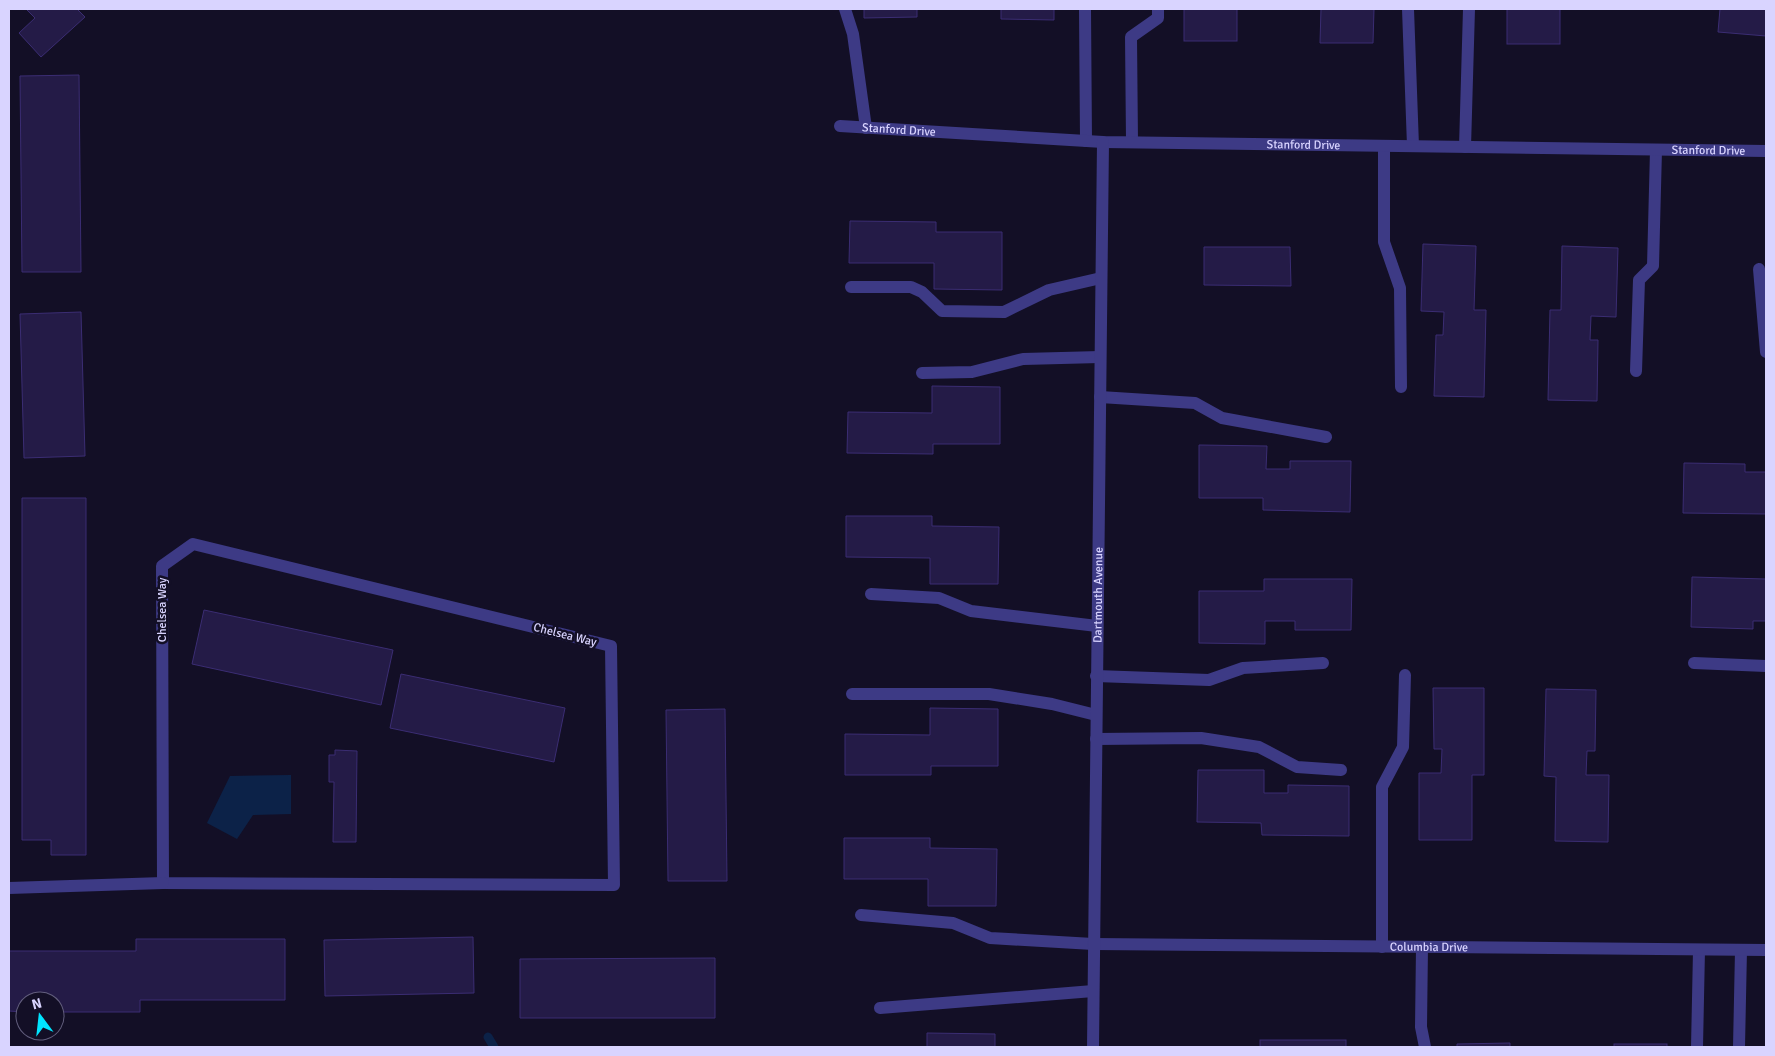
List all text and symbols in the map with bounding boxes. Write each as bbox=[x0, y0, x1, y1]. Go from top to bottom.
street label: Stanford Drive bbox=[862, 120, 936, 139]
street label: Stanford Drive bbox=[1266, 137, 1341, 153]
street label: Stanford Drive bbox=[1671, 142, 1745, 158]
street label: Dartmouth Avenue bbox=[1090, 547, 1106, 643]
street label: Chelsea Way bbox=[155, 577, 170, 642]
street label: Chelsea Way bbox=[532, 620, 599, 650]
street label: Columbia Drive bbox=[1390, 939, 1468, 955]
north arrow bbox=[15, 991, 65, 1041]
text: N bbox=[30, 994, 44, 1013]

